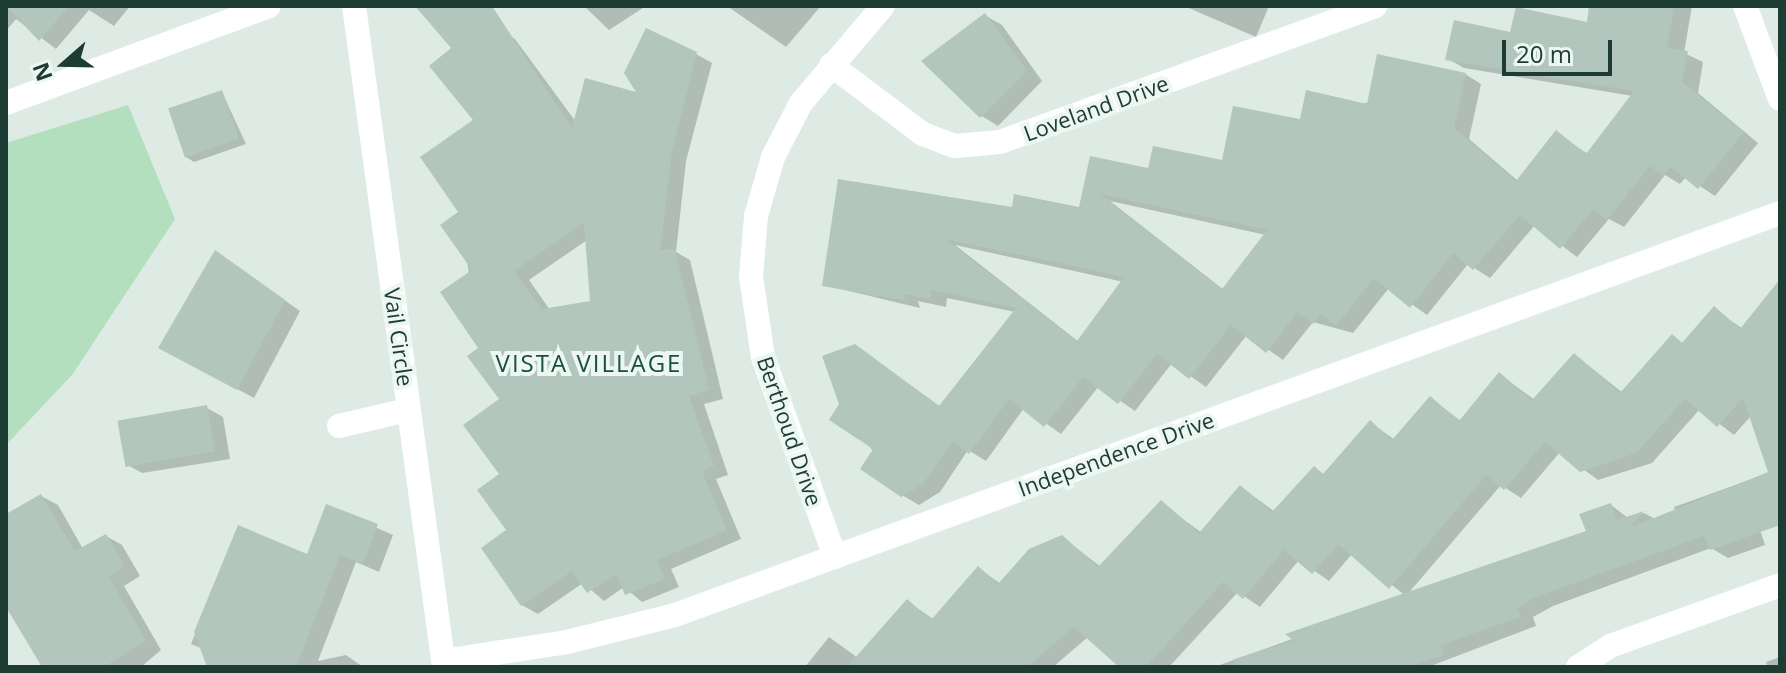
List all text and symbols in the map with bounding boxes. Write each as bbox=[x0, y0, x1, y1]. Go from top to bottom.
north arrow bbox=[24, 24, 104, 104]
scale bar bbox=[1506, 24, 1616, 74]
text: 20 m bbox=[1516, 37, 1572, 70]
text: N bbox=[24, 59, 59, 86]
street label: Loveland Drive bbox=[1020, 70, 1172, 146]
street label: Vail Circle bbox=[379, 286, 419, 388]
district label: VISTA VILLAGE bbox=[496, 349, 682, 377]
street label: Berthoud Drive bbox=[752, 353, 828, 509]
street label: Independence Drive bbox=[1014, 406, 1218, 502]

